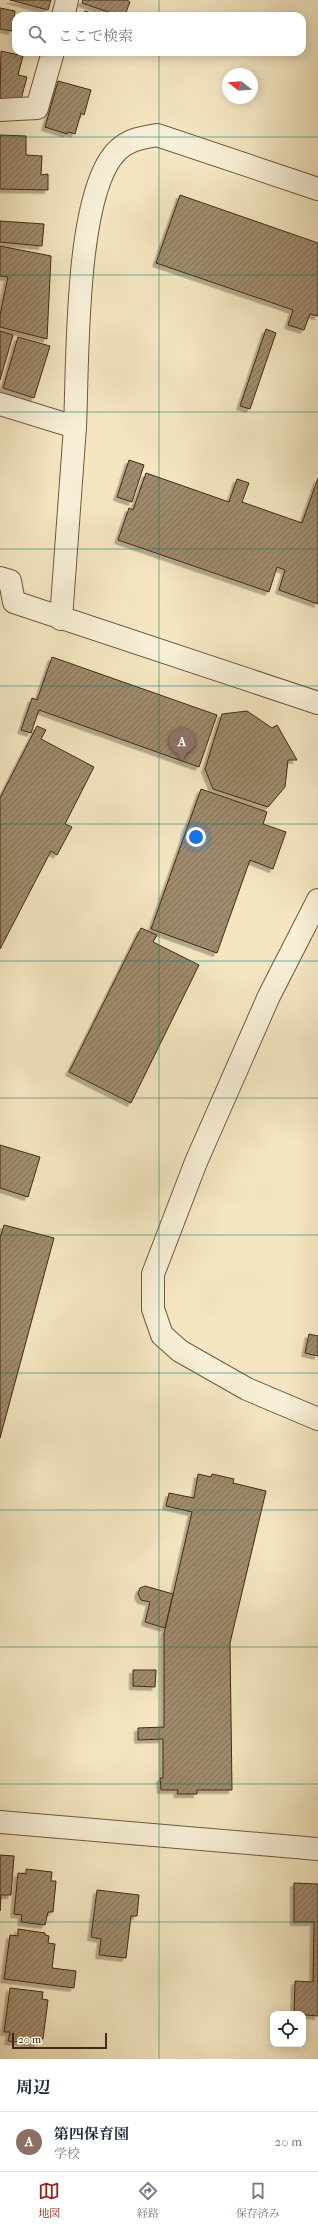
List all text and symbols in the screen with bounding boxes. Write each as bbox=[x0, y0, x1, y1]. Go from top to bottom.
search box bbox=[12, 12, 306, 56]
icon: search bbox=[26, 23, 48, 45]
text: ここで検索 bbox=[58, 27, 133, 45]
north arrow bbox=[222, 68, 258, 104]
pin: A bbox=[169, 728, 195, 761]
your location bbox=[186, 827, 206, 847]
map controls bbox=[270, 2011, 306, 2047]
button: locate bbox=[270, 2011, 306, 2047]
scale bar bbox=[12, 2031, 107, 2050]
text: 20 m bbox=[18, 2033, 41, 2046]
text: 周辺 bbox=[16, 2077, 50, 2097]
text: 第四保育園 bbox=[54, 2125, 129, 2143]
text: A bbox=[25, 2134, 33, 2149]
text: 20 m bbox=[275, 2134, 302, 2149]
text: 学校 bbox=[54, 2146, 80, 2161]
tab: 地図 bbox=[38, 2180, 60, 2220]
tab: 経路 bbox=[137, 2180, 159, 2220]
tab: 保存済み bbox=[236, 2180, 280, 2220]

